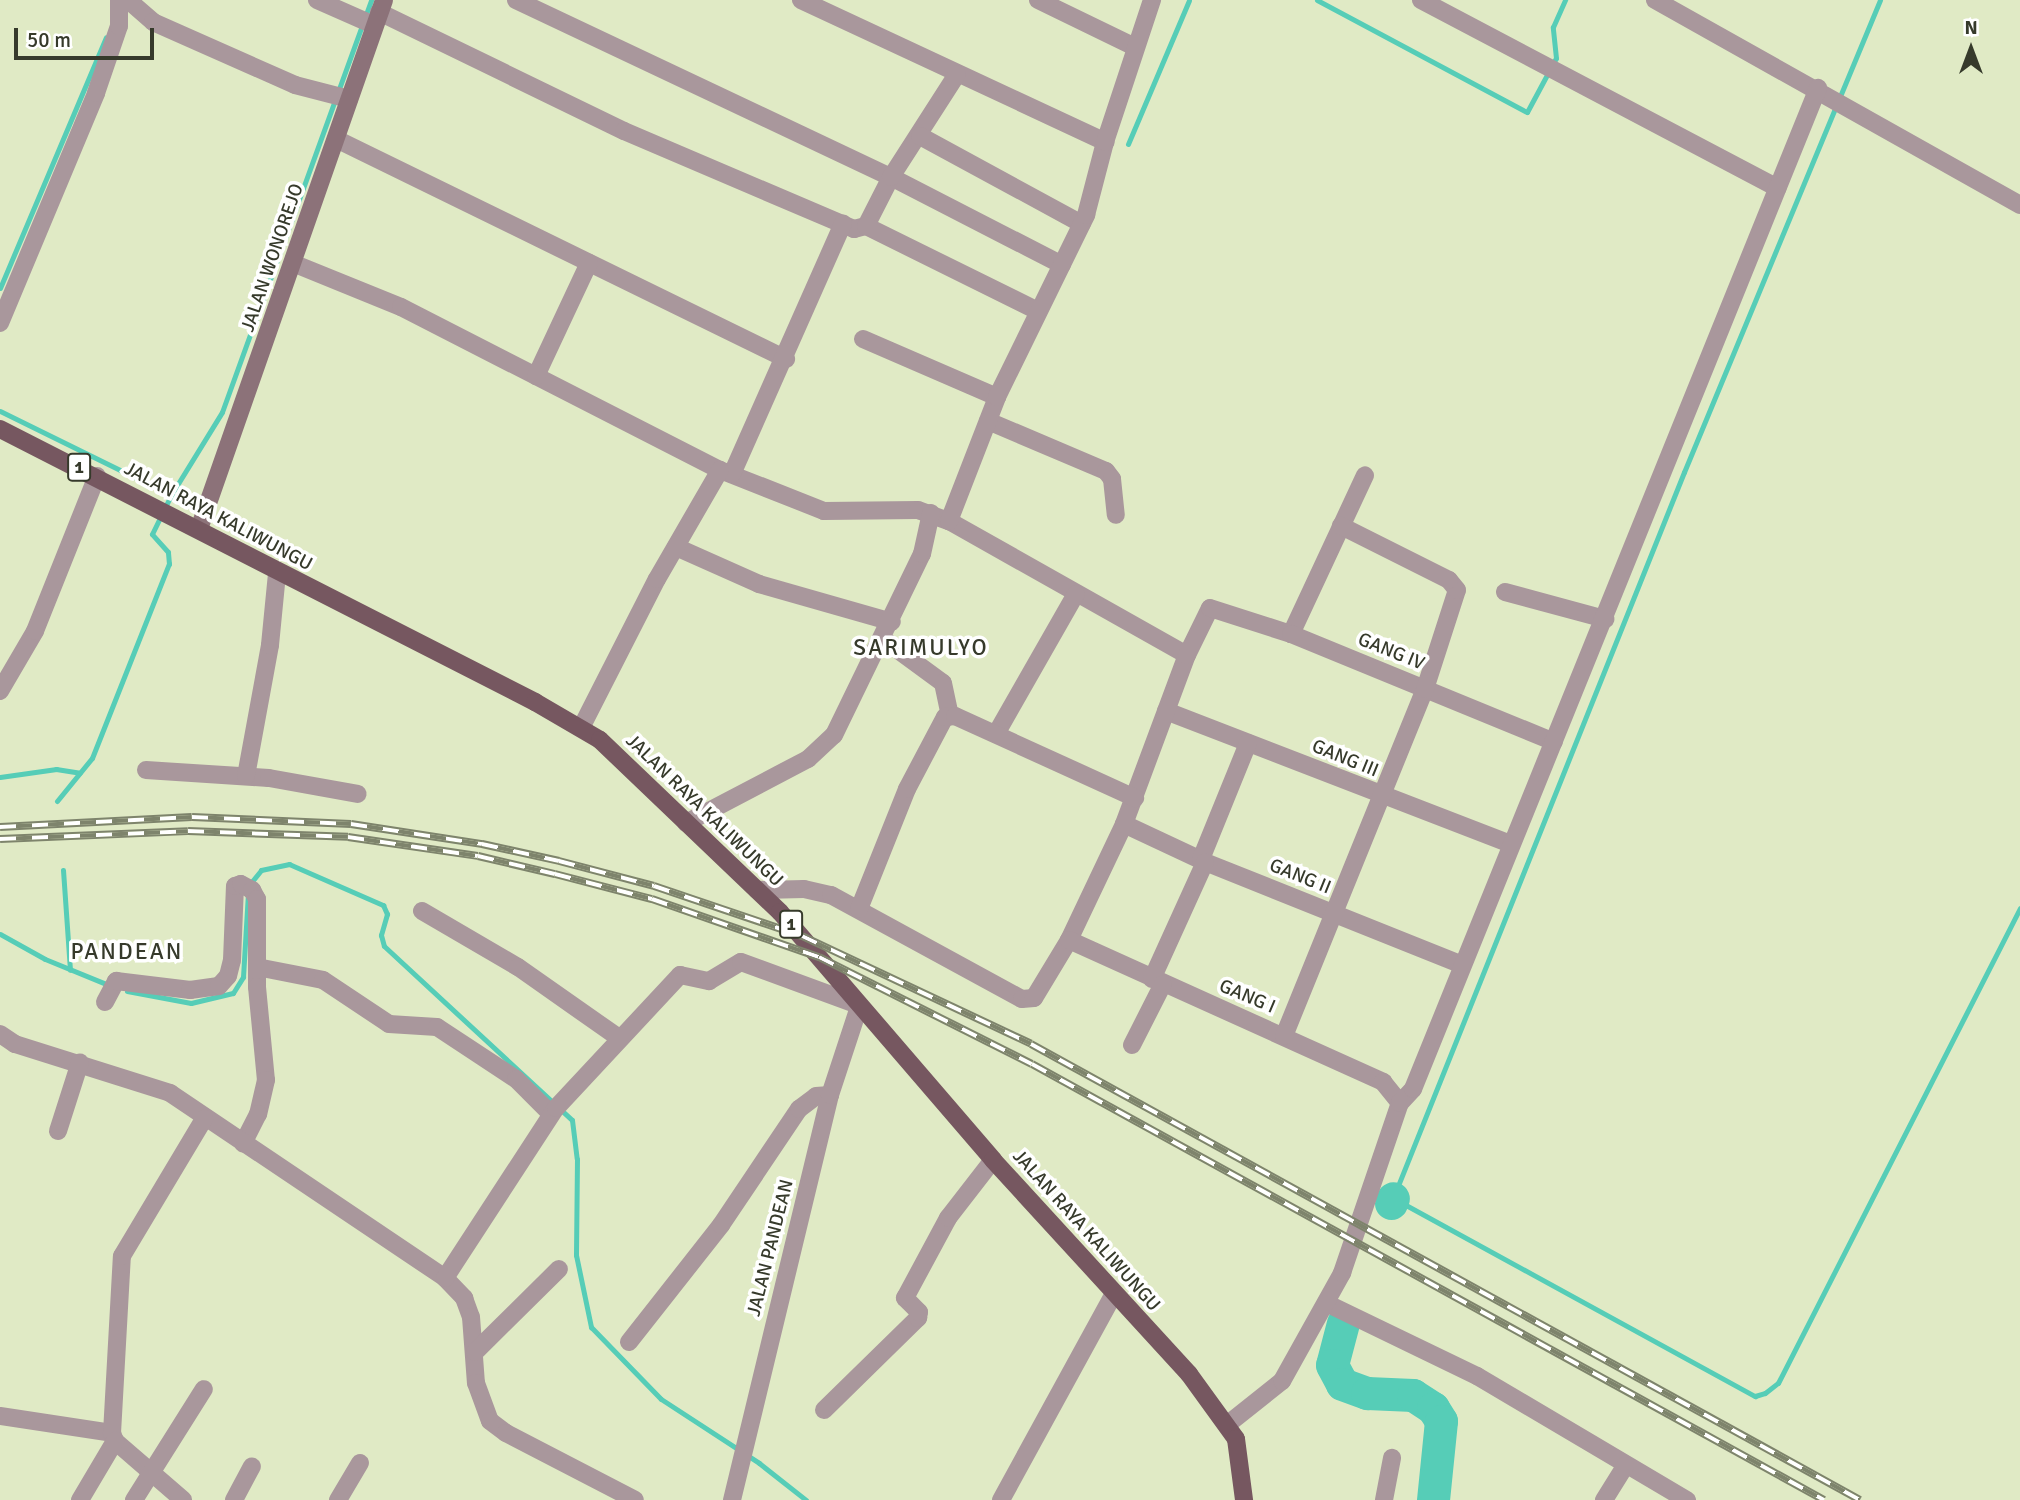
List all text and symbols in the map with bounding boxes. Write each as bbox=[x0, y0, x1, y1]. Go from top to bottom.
scale bar bbox=[18, 14, 158, 58]
north arrow bbox=[1936, 14, 2006, 84]
text: N bbox=[1964, 16, 1978, 40]
text: 50 m bbox=[27, 27, 71, 53]
street label: JALAN WONOREJO bbox=[237, 181, 309, 335]
road number: 1 bbox=[67, 452, 91, 481]
street label: JALAN RAYA KALIWUNGU bbox=[120, 458, 316, 576]
street label: GANG IV bbox=[1354, 628, 1428, 676]
district label: SARIMULYO bbox=[854, 634, 988, 662]
street label: JALAN RAYA KALIWUNGU bbox=[621, 730, 787, 892]
street label: GANG III bbox=[1308, 735, 1382, 783]
street label: GANG II bbox=[1266, 854, 1334, 900]
road number: 1 bbox=[779, 909, 803, 939]
district label: PANDEAN bbox=[71, 938, 183, 966]
street label: GANG I bbox=[1216, 975, 1278, 1019]
street label: JALAN RAYA KALIWUNGU bbox=[1007, 1145, 1165, 1317]
street label: JALAN PANDEAN bbox=[743, 1177, 799, 1319]

